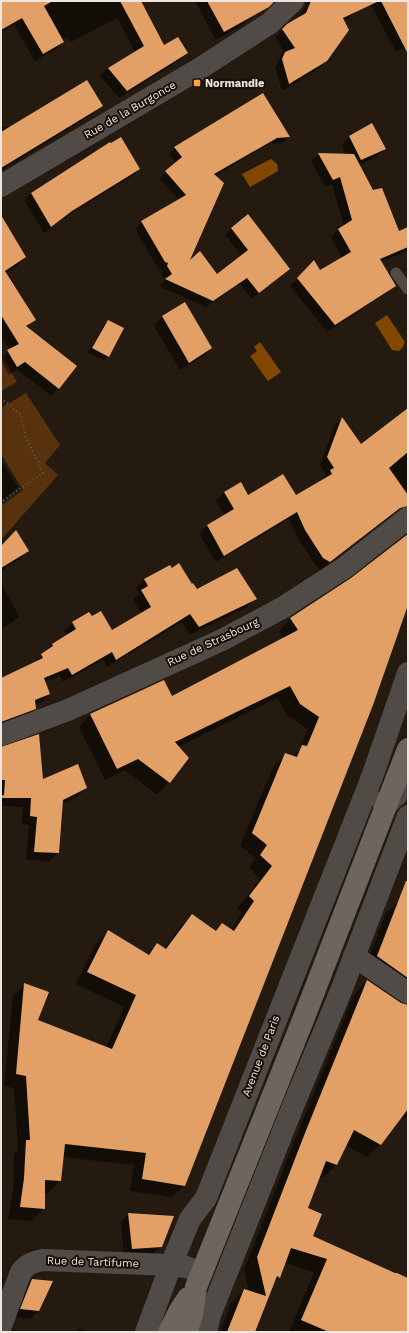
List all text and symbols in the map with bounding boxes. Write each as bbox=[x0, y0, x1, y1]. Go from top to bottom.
place label: Normandie bbox=[205, 77, 264, 90]
street label: Rue de la Burgonce bbox=[82, 78, 178, 142]
marker: Normandie bbox=[192, 78, 202, 88]
street label: Rue de Strasbourg bbox=[165, 615, 261, 669]
street label: Avenue de Paris bbox=[240, 1013, 283, 1098]
street label: Rue de Tartifume bbox=[47, 1254, 139, 1270]

